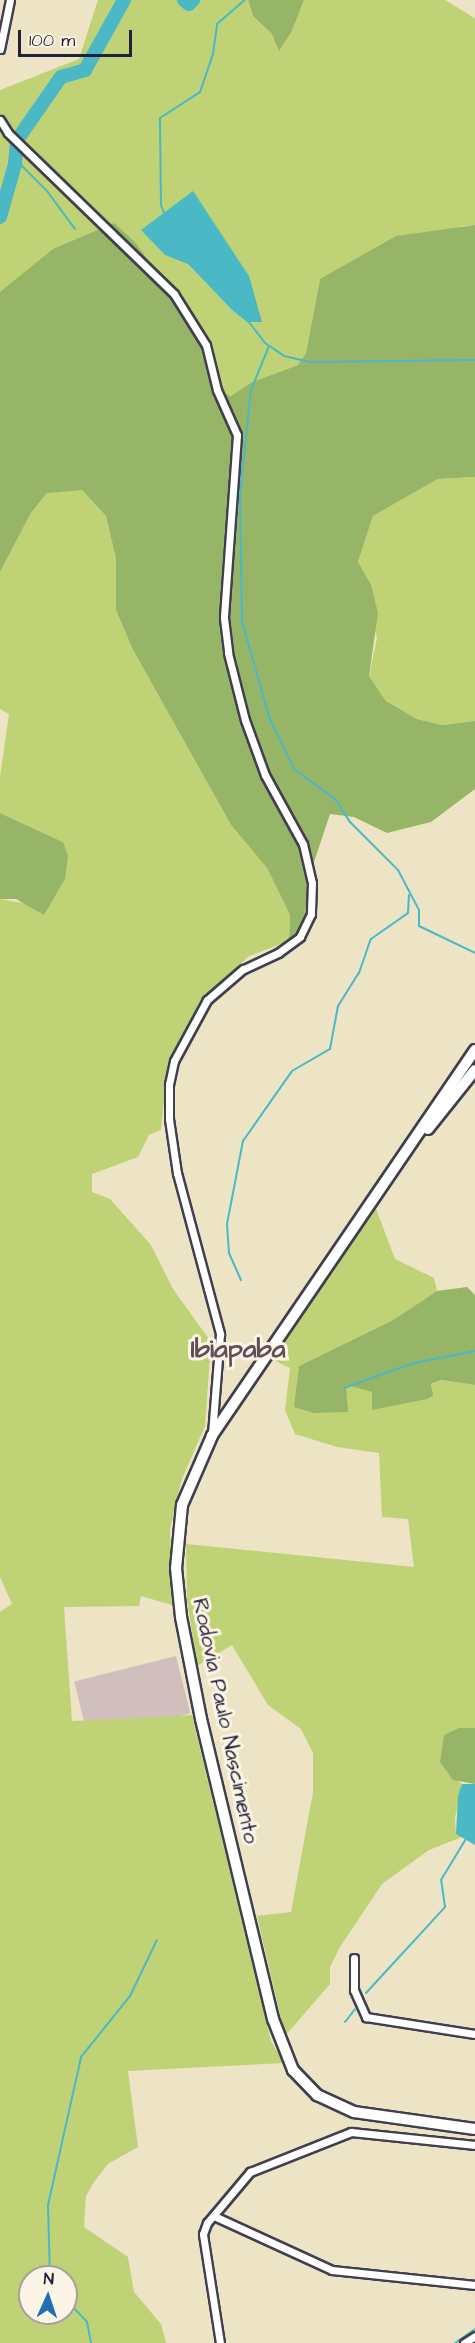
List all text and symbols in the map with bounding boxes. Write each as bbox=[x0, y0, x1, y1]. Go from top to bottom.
scale bar bbox=[21, 18, 135, 56]
text: 100 m bbox=[29, 28, 75, 53]
district label: Ibiapaba bbox=[191, 1334, 285, 1366]
street label: Rodovia Paulo Nascimento bbox=[187, 1596, 263, 1846]
north arrow bbox=[18, 2265, 78, 2325]
text: N bbox=[43, 2268, 54, 2290]

